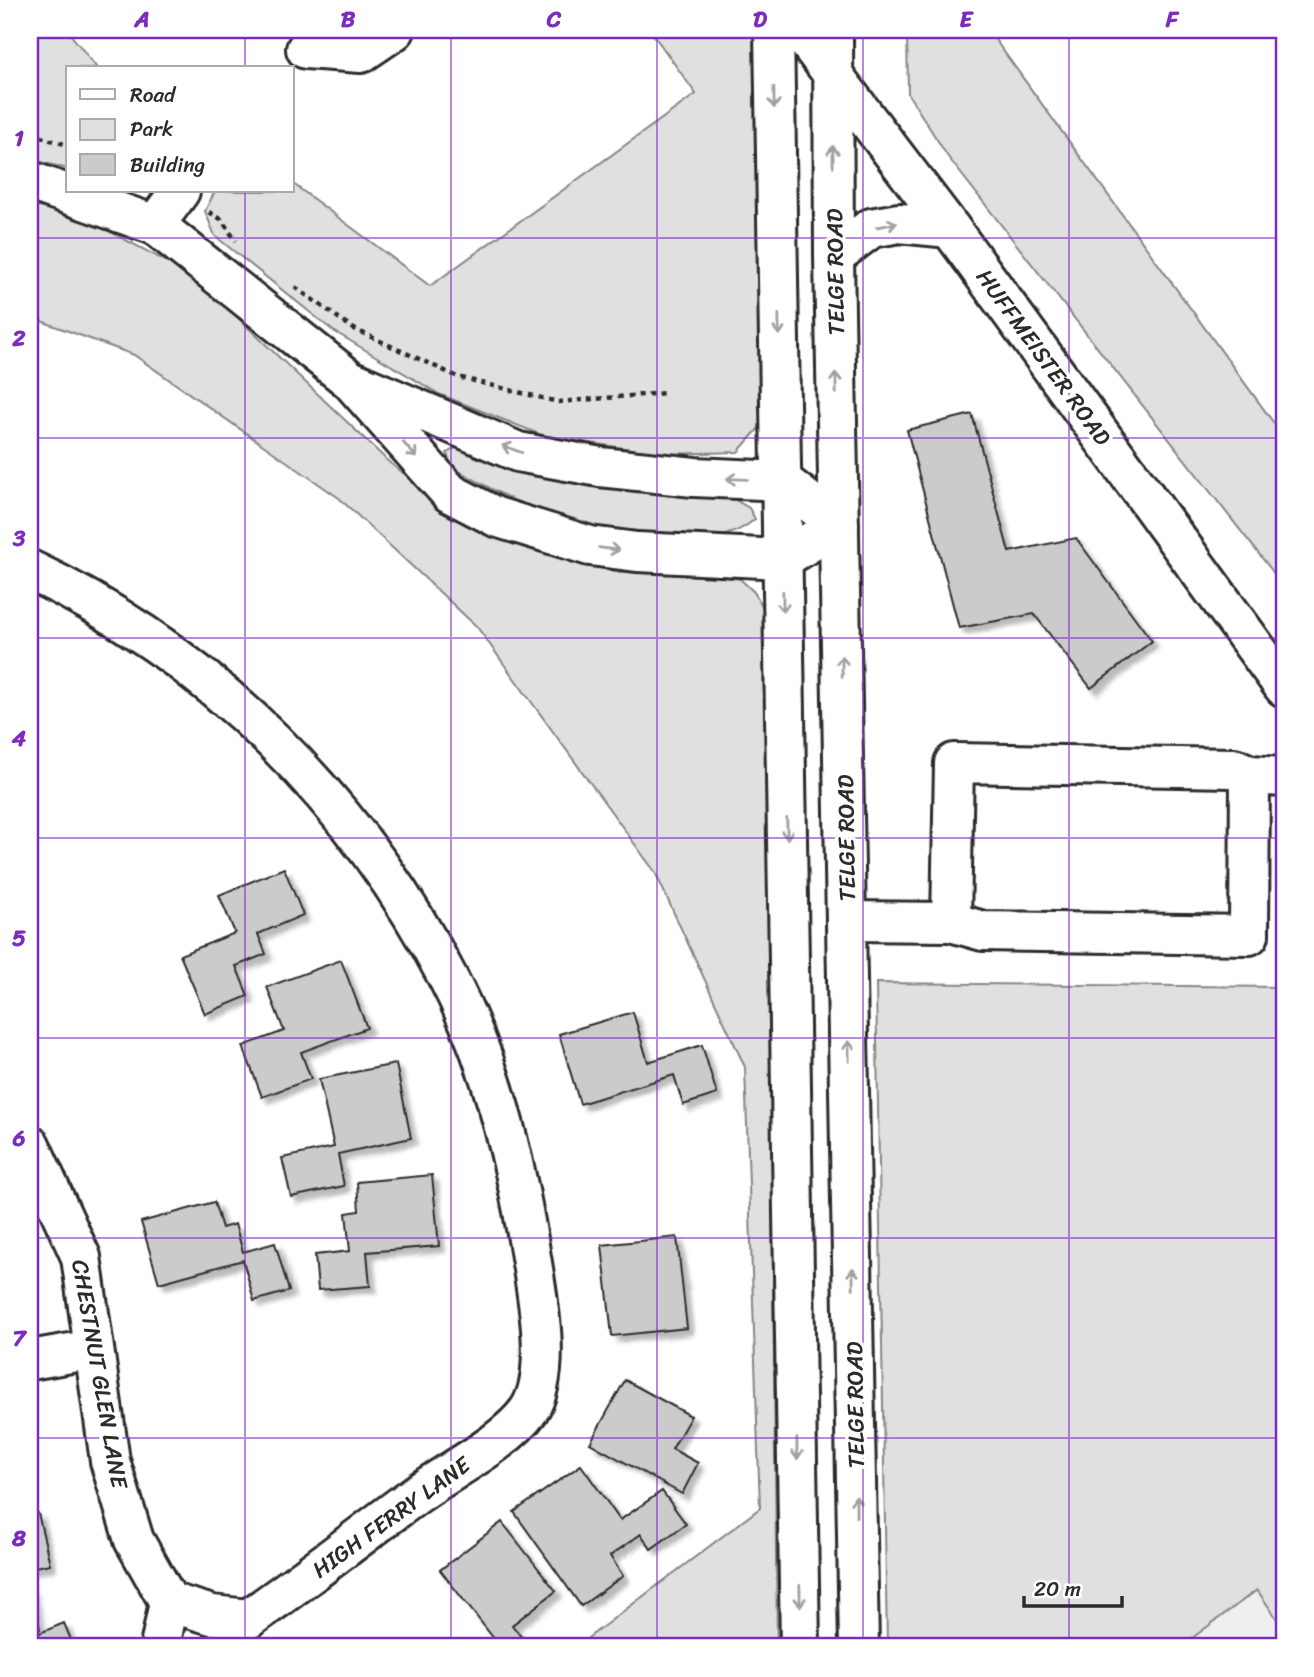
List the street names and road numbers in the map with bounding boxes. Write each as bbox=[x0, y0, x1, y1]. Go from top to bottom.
street label: TELGE ROAD bbox=[814, 208, 857, 336]
street label: HUFFMEISTER ROAD bbox=[965, 260, 1122, 455]
street label: TELGE ROAD bbox=[825, 774, 868, 902]
street label: CHESTNUT GLEN LANE bbox=[59, 1256, 140, 1493]
street label: TELGE ROAD bbox=[834, 1341, 877, 1469]
street label: HIGH FERRY LANE bbox=[303, 1445, 480, 1589]

